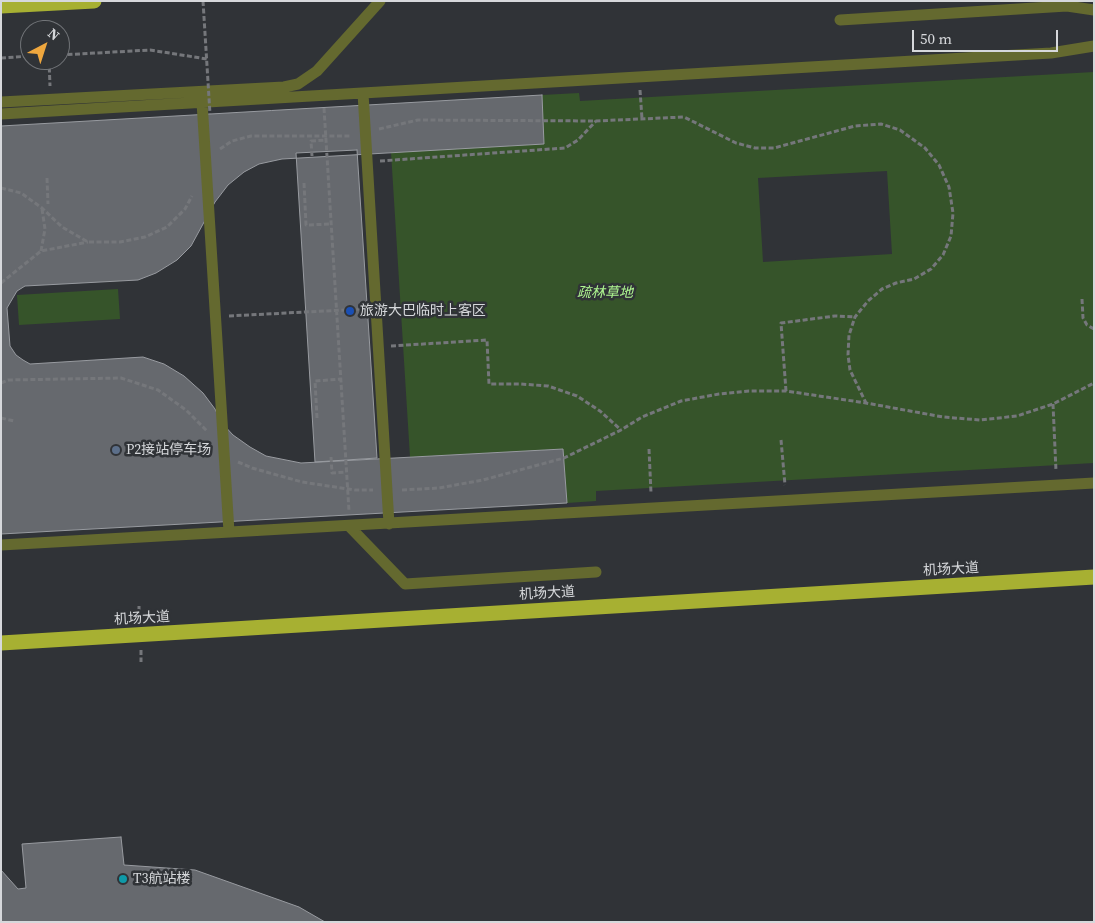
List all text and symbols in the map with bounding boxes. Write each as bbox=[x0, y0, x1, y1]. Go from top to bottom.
north arrow bbox=[20, 20, 70, 70]
scale bar bbox=[915, 20, 1061, 52]
text: N bbox=[44, 23, 64, 45]
text: 50 m bbox=[920, 28, 952, 49]
park label: 疏林草地 bbox=[577, 285, 633, 301]
place label: 旅游大巴临时上客区 bbox=[360, 303, 486, 319]
marker: 旅游大巴临时上客区 bbox=[344, 305, 356, 317]
place label: P2接站停车场 bbox=[126, 442, 211, 458]
marker: P2接站停车场 bbox=[110, 444, 122, 456]
street label: 机场大道 bbox=[923, 560, 979, 580]
street label: 机场大道 bbox=[519, 584, 575, 604]
street label: 机场大道 bbox=[114, 609, 170, 629]
place label: T3航站楼 bbox=[133, 871, 190, 887]
marker: T3航站楼 bbox=[117, 873, 129, 885]

